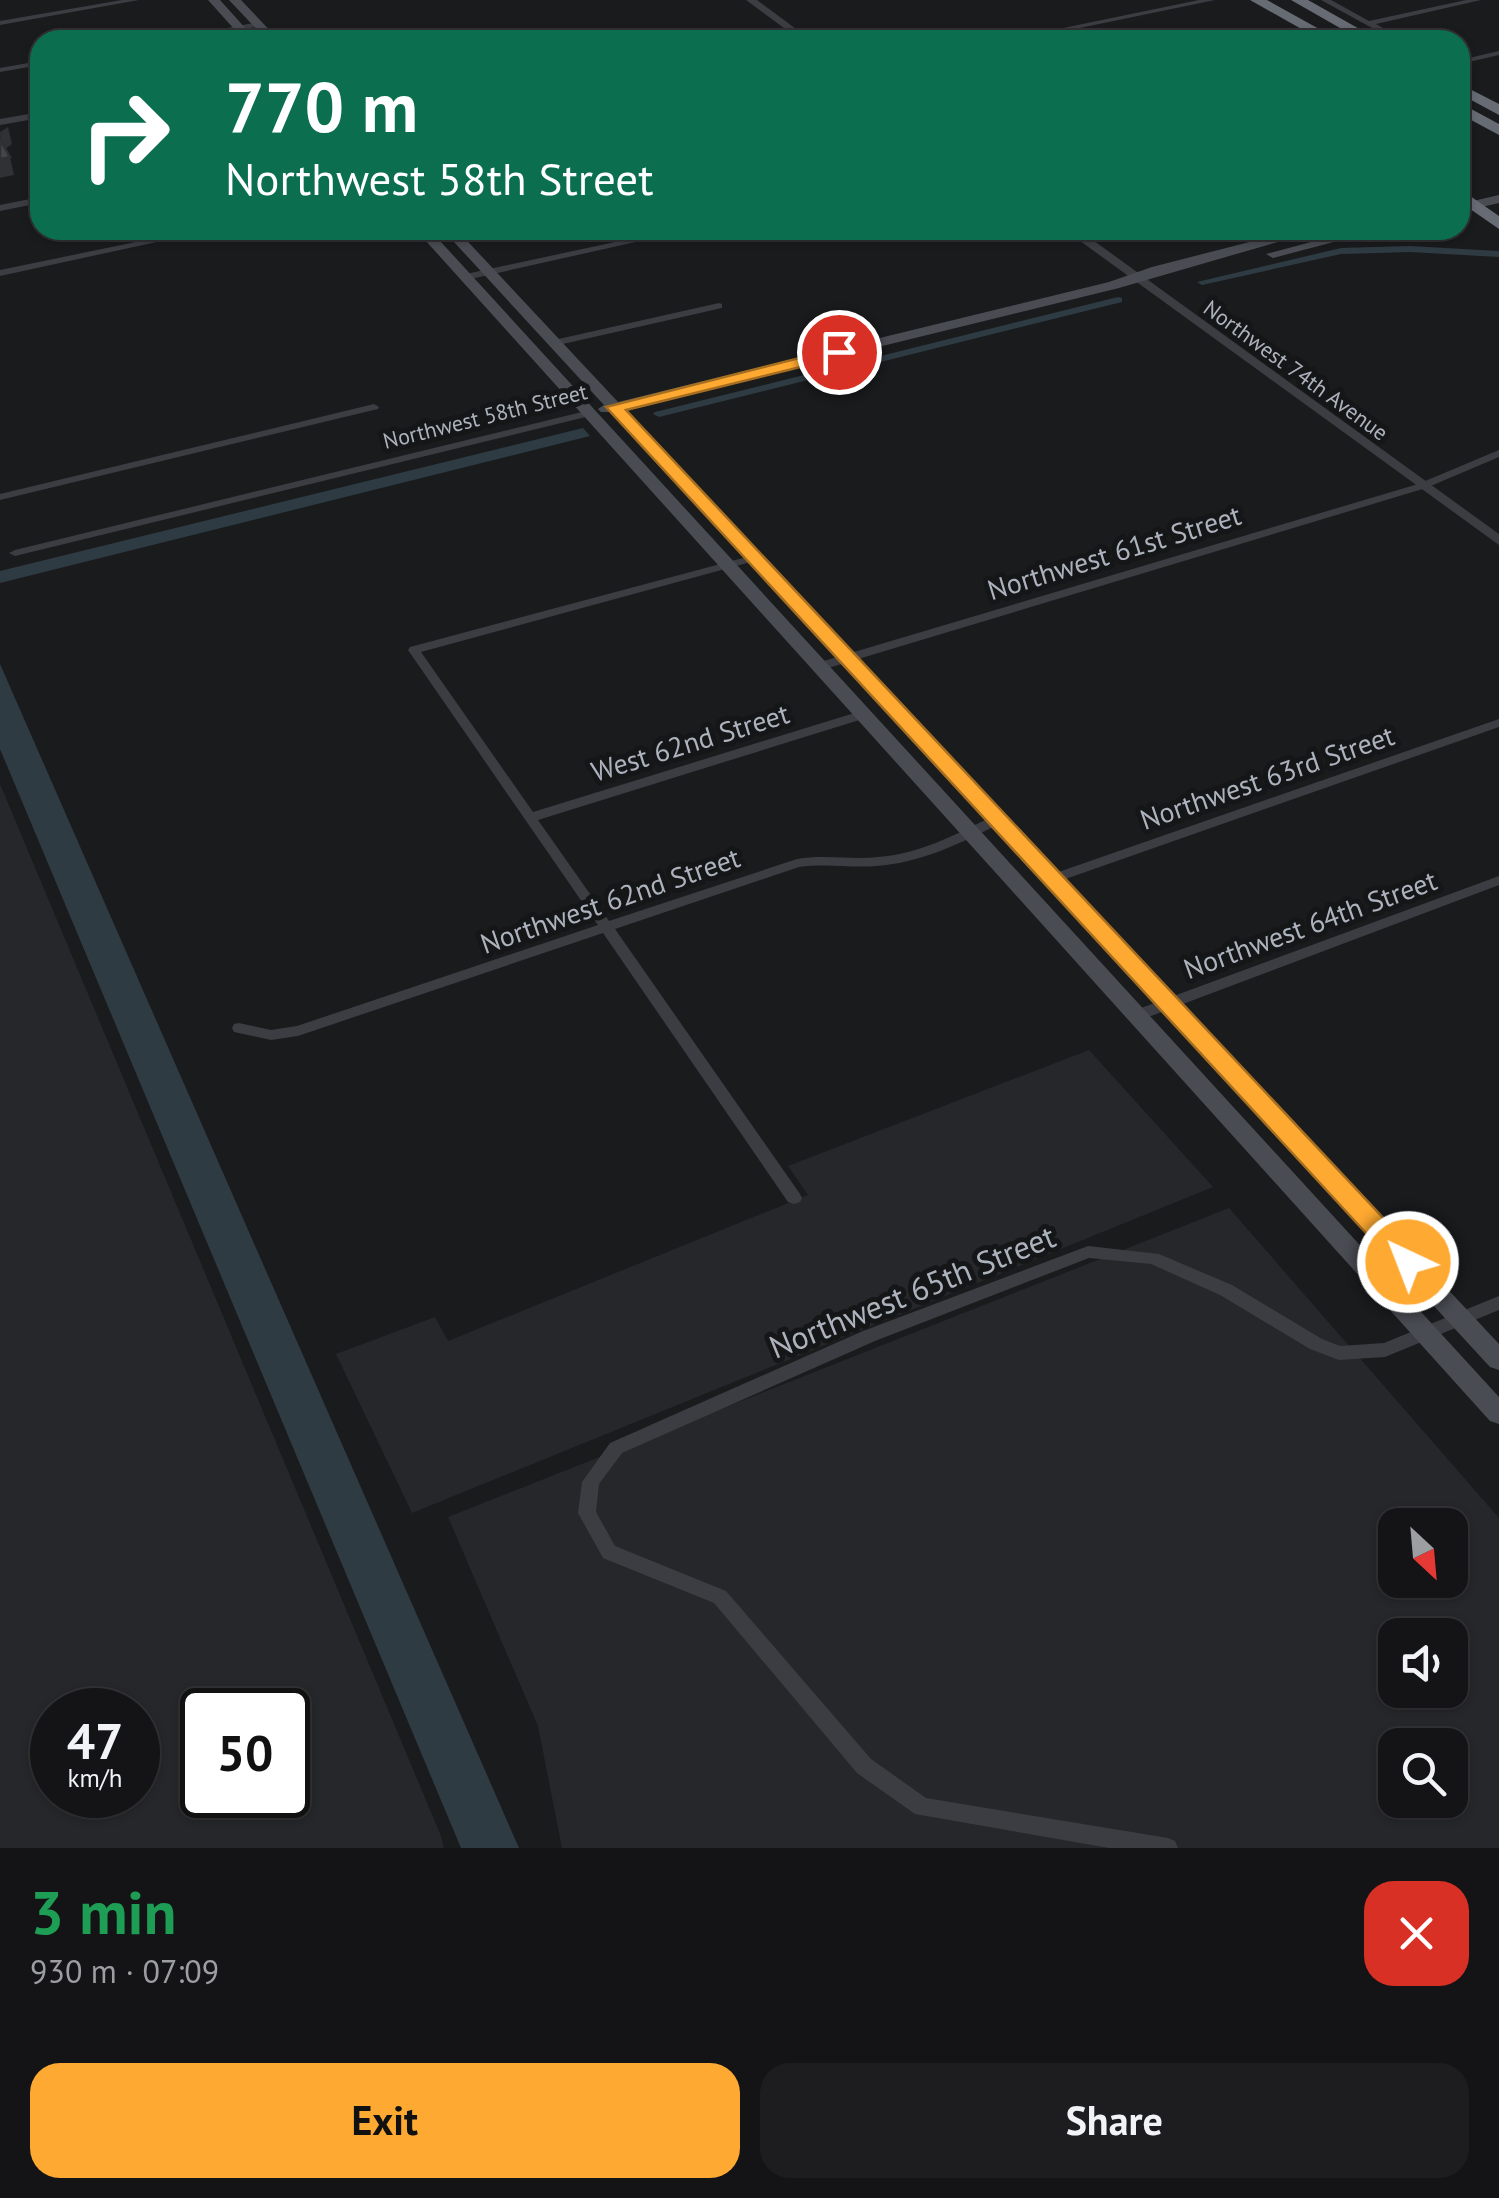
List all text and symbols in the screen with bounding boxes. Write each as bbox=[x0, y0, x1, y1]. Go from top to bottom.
text: 770 m bbox=[225, 61, 418, 151]
icon: right bbox=[60, 70, 190, 200]
text: Northwest 58th Street bbox=[225, 149, 653, 207]
street label: Northwest 74th Avenue bbox=[1198, 294, 1394, 446]
pin bbox=[797, 310, 882, 395]
icon: arrive bbox=[812, 325, 867, 380]
street label: Northwest 58th Street bbox=[380, 377, 591, 455]
street label: Northwest 61st Street bbox=[983, 496, 1246, 608]
street label: West 62nd Street bbox=[587, 694, 794, 790]
street label: Northwest 63rd Street bbox=[1135, 716, 1399, 838]
street label: Northwest 62nd Street bbox=[475, 838, 745, 962]
street label: Northwest 64th Street bbox=[1178, 861, 1442, 987]
position arrow bbox=[1356, 1210, 1460, 1314]
street label: Northwest 65th Street bbox=[763, 1214, 1061, 1368]
north arrow bbox=[1378, 1508, 1468, 1598]
map controls bbox=[1378, 1508, 1468, 1818]
button: sound bbox=[1378, 1618, 1468, 1708]
speed limit sign: 50 bbox=[180, 1688, 310, 1818]
text: 47 bbox=[67, 1708, 123, 1773]
button: search bbox=[1378, 1728, 1468, 1818]
text: km/h bbox=[68, 1762, 122, 1794]
text: 3 min bbox=[30, 1873, 176, 1951]
button: close bbox=[1364, 1881, 1469, 1986]
text: 930 m · 07:09 bbox=[30, 1950, 219, 1992]
button: Exit bbox=[30, 2063, 740, 2178]
button: Share bbox=[760, 2063, 1469, 2178]

